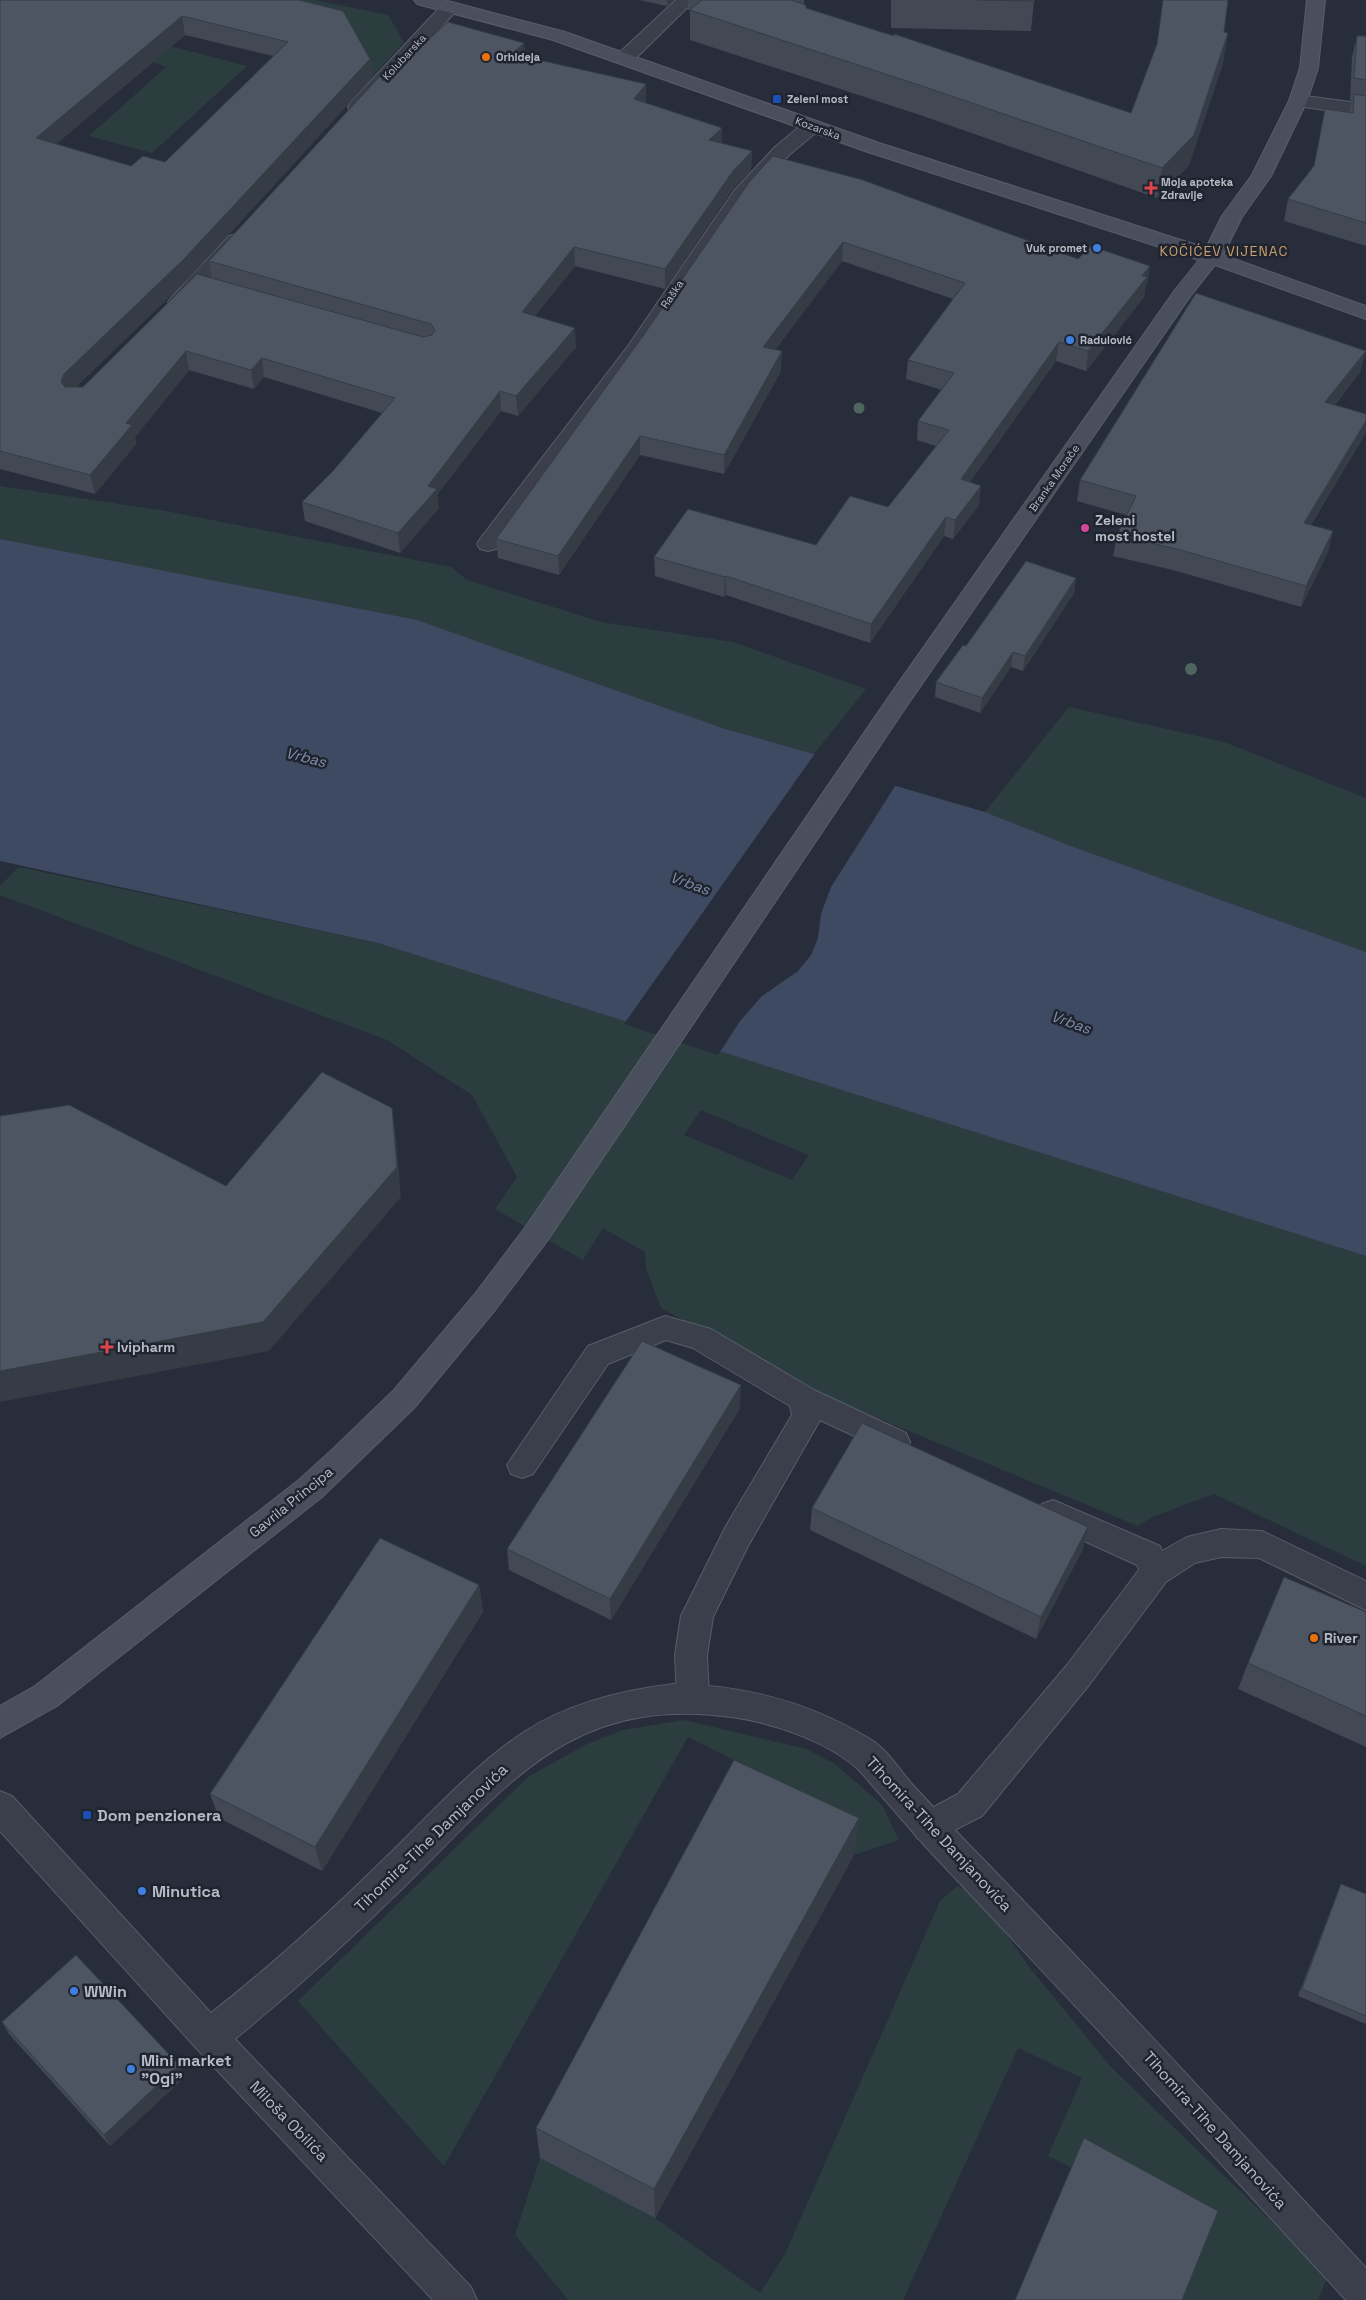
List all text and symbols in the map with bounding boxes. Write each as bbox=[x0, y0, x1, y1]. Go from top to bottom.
street label: Kolubarska bbox=[379, 30, 429, 83]
place label: Orhideja bbox=[496, 50, 541, 64]
marker: Orhideja bbox=[480, 51, 492, 63]
place label: Zeleni most bbox=[787, 92, 848, 106]
marker: Zeleni most bbox=[771, 93, 783, 105]
street label: Kozarska bbox=[793, 113, 843, 143]
place label: Moja apoteka Zdravlje bbox=[1161, 175, 1234, 202]
marker: Moja apoteka Zdravlje bbox=[1145, 182, 1157, 194]
place label: Vuk promet bbox=[1026, 241, 1087, 255]
marker: Vuk promet bbox=[1091, 242, 1103, 254]
district label: KOČIĆEV VIJENAC bbox=[1160, 242, 1288, 260]
street label: Raška bbox=[657, 277, 687, 311]
place label: Radulović bbox=[1080, 333, 1132, 347]
marker: Radulović bbox=[1064, 334, 1076, 346]
street label: Branka Morače bbox=[1026, 442, 1082, 514]
place label: Zeleni most hostel bbox=[1095, 511, 1175, 545]
marker: Zeleni most hostel bbox=[1079, 522, 1091, 534]
water label: Vrbas bbox=[284, 743, 329, 771]
water label: Vrbas bbox=[668, 867, 714, 899]
water label: Vrbas bbox=[1049, 1006, 1095, 1038]
place label: Ivipharm bbox=[117, 1338, 175, 1356]
marker: Ivipharm bbox=[101, 1341, 113, 1353]
street label: Gavrila Principa bbox=[245, 1463, 337, 1541]
place label: River bbox=[1324, 1629, 1358, 1647]
marker: River bbox=[1308, 1632, 1320, 1644]
street label: Tihomira-Tihe Damjanovića bbox=[861, 1752, 1017, 1916]
street label: Tihomira-Tihe Damjanovića bbox=[350, 1759, 512, 1917]
place label: Dom penzionera bbox=[97, 1805, 221, 1826]
marker: Dom penzionera bbox=[81, 1809, 93, 1821]
place label: Minutica bbox=[152, 1881, 220, 1902]
marker: Minutica bbox=[136, 1885, 148, 1897]
place label: WWin bbox=[84, 1981, 127, 2002]
marker: WWin bbox=[68, 1985, 80, 1997]
street label: Tihomira-Tihe Damjanovića bbox=[1139, 2047, 1291, 2213]
place label: Mini market "Ogi" bbox=[141, 2050, 232, 2089]
marker: Mini market "Ogi" bbox=[125, 2063, 137, 2075]
street label: Miloša Obilića bbox=[245, 2076, 333, 2166]

